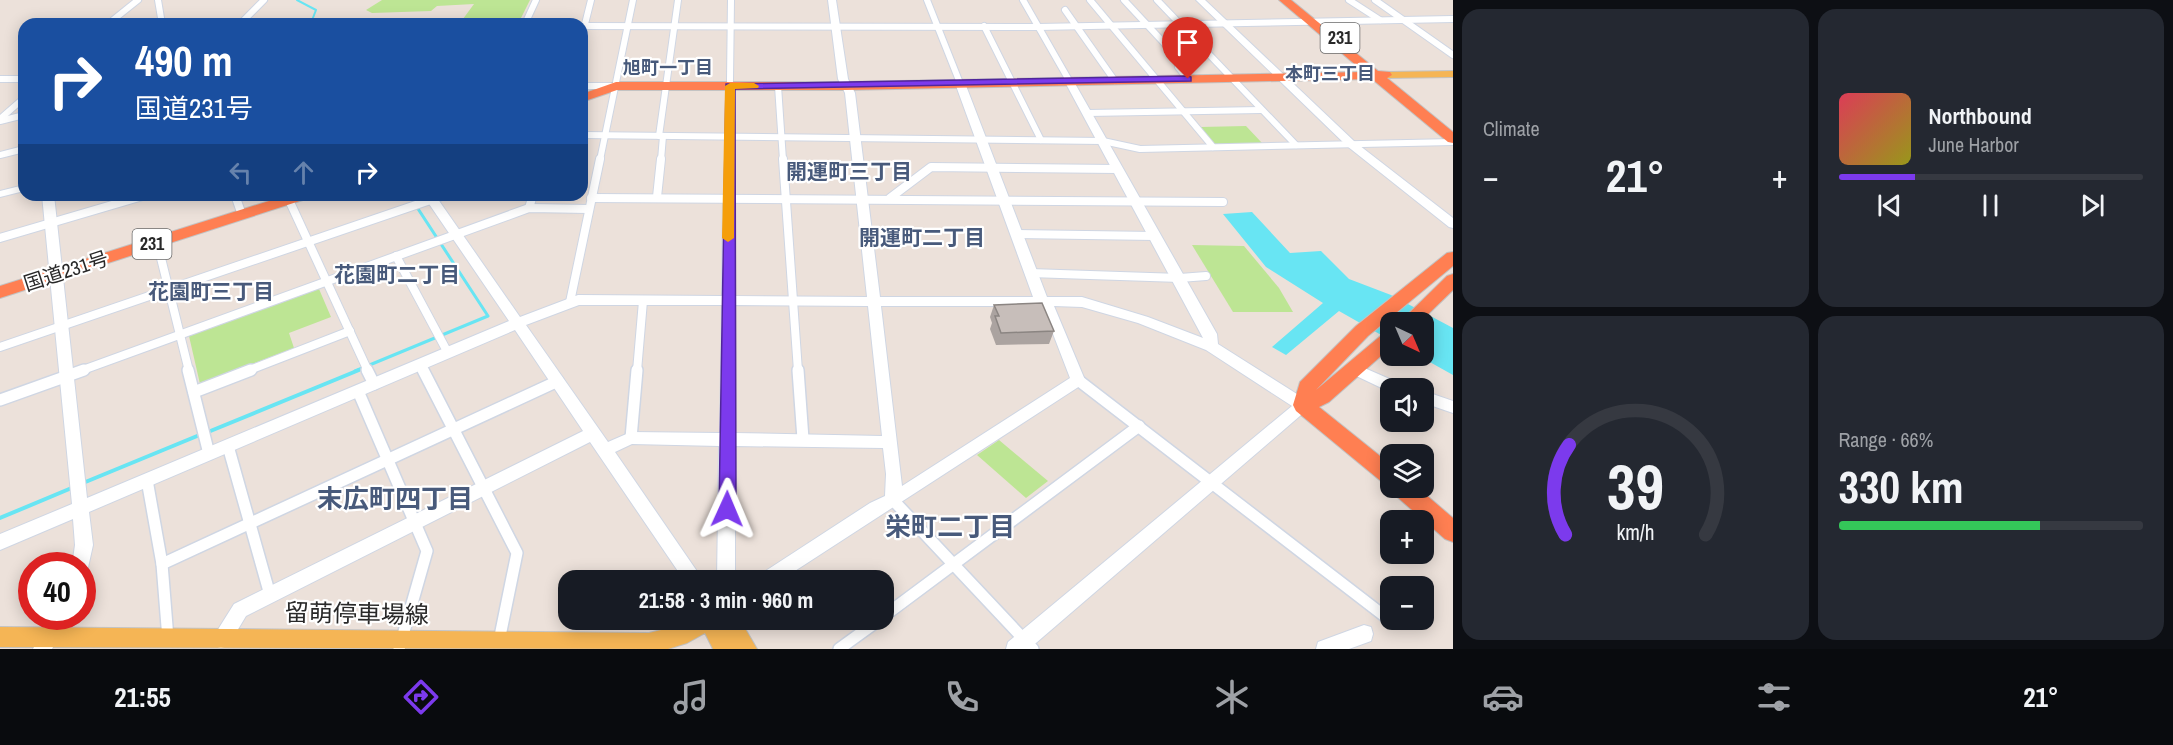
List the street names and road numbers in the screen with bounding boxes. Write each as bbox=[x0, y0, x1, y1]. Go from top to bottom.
road number: 231 bbox=[1320, 23, 1360, 53]
road number: 231 bbox=[132, 229, 172, 259]
street label: 国道231号 bbox=[20, 244, 112, 297]
street label: 留萌停車場線 bbox=[285, 596, 429, 630]

